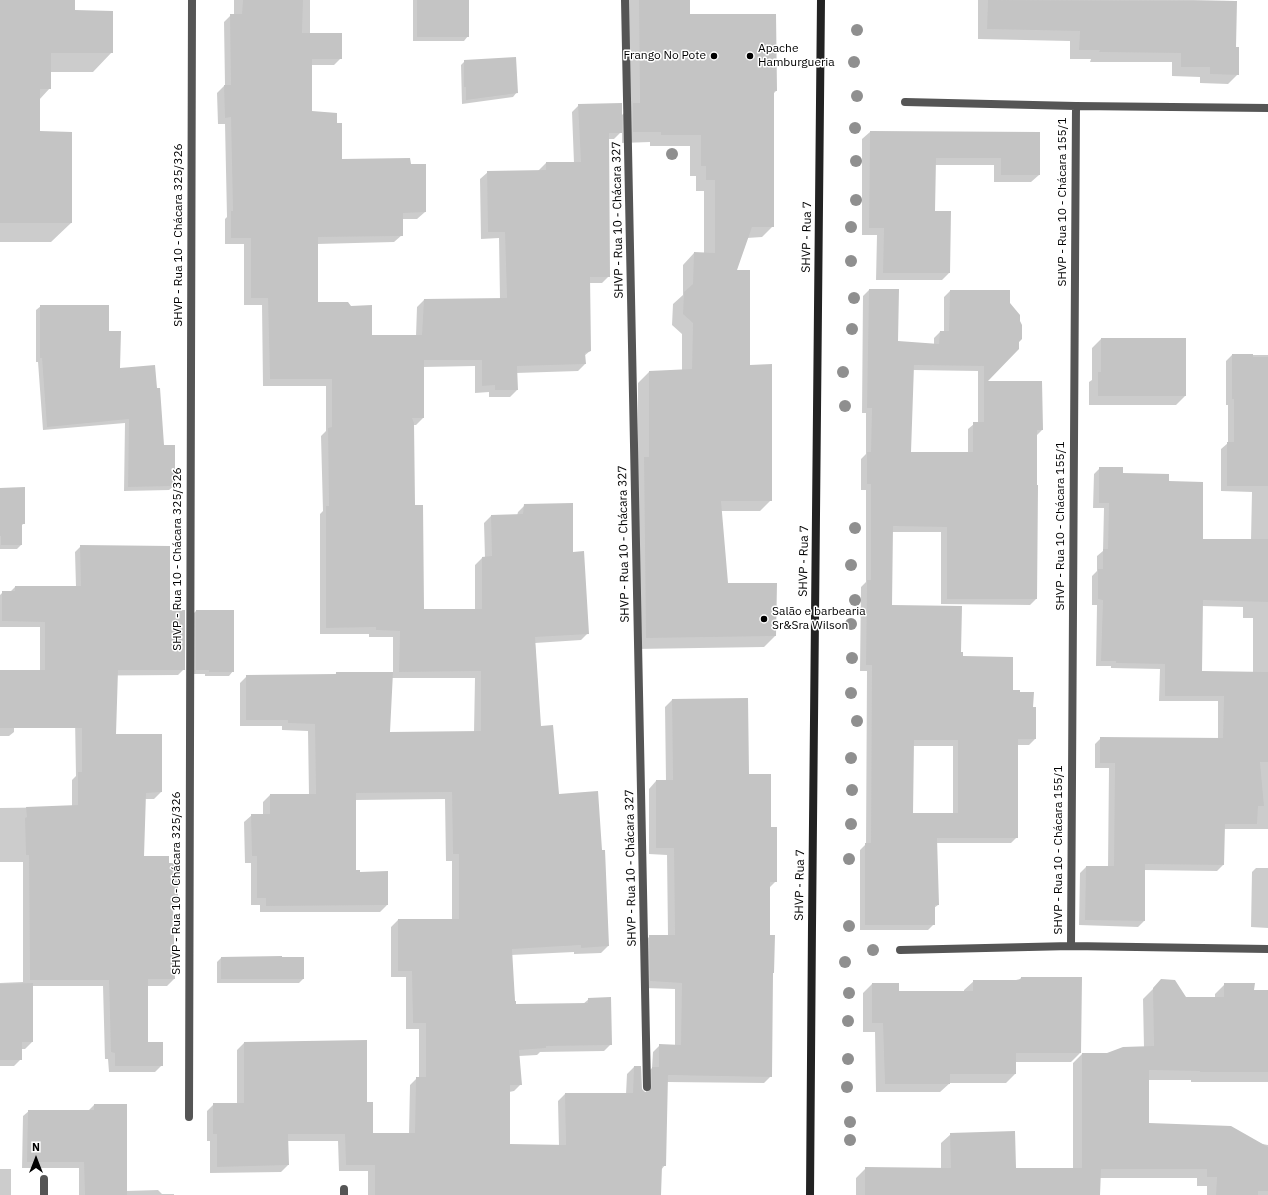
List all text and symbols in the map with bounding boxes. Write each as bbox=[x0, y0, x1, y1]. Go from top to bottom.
place label: Apache Hamburgueria bbox=[758, 42, 835, 70]
place label: Frango No Pote bbox=[624, 49, 706, 63]
marker: Frango No Pote bbox=[709, 51, 719, 61]
marker: Apache Hamburgueria bbox=[745, 51, 755, 61]
street label: SHVP - Rua 10 - Chácara 155/1 bbox=[1056, 117, 1070, 287]
street label: SHVP - Rua 10 - Chácara 327 bbox=[609, 141, 627, 299]
street label: SHVP - Rua 10 - Chácara 325/326 bbox=[172, 143, 186, 327]
street label: SHVP - Rua 7 bbox=[799, 201, 815, 273]
street label: SHVP - Rua 10 - Chácara 155/1 bbox=[1054, 441, 1068, 611]
street label: SHVP - Rua 10 - Chácara 327 bbox=[615, 465, 633, 623]
street label: SHVP - Rua 10 - Chácara 325/326 bbox=[171, 467, 185, 651]
street label: SHVP - Rua 7 bbox=[796, 525, 812, 597]
place label: Salão e barbearia Sr&Sra Wilson bbox=[772, 605, 866, 633]
marker: Salão e barbearia Sr&Sra Wilson bbox=[759, 614, 769, 624]
street label: SHVP - Rua 10 - Chácara 155/1 bbox=[1052, 765, 1066, 935]
street label: SHVP - Rua 10 - Chácara 327 bbox=[622, 789, 640, 947]
street label: SHVP - Rua 10 - Chácara 325/326 bbox=[170, 791, 184, 975]
street label: SHVP - Rua 7 bbox=[792, 849, 808, 921]
north arrow bbox=[16, 1139, 56, 1179]
text: N bbox=[32, 1140, 40, 1154]

